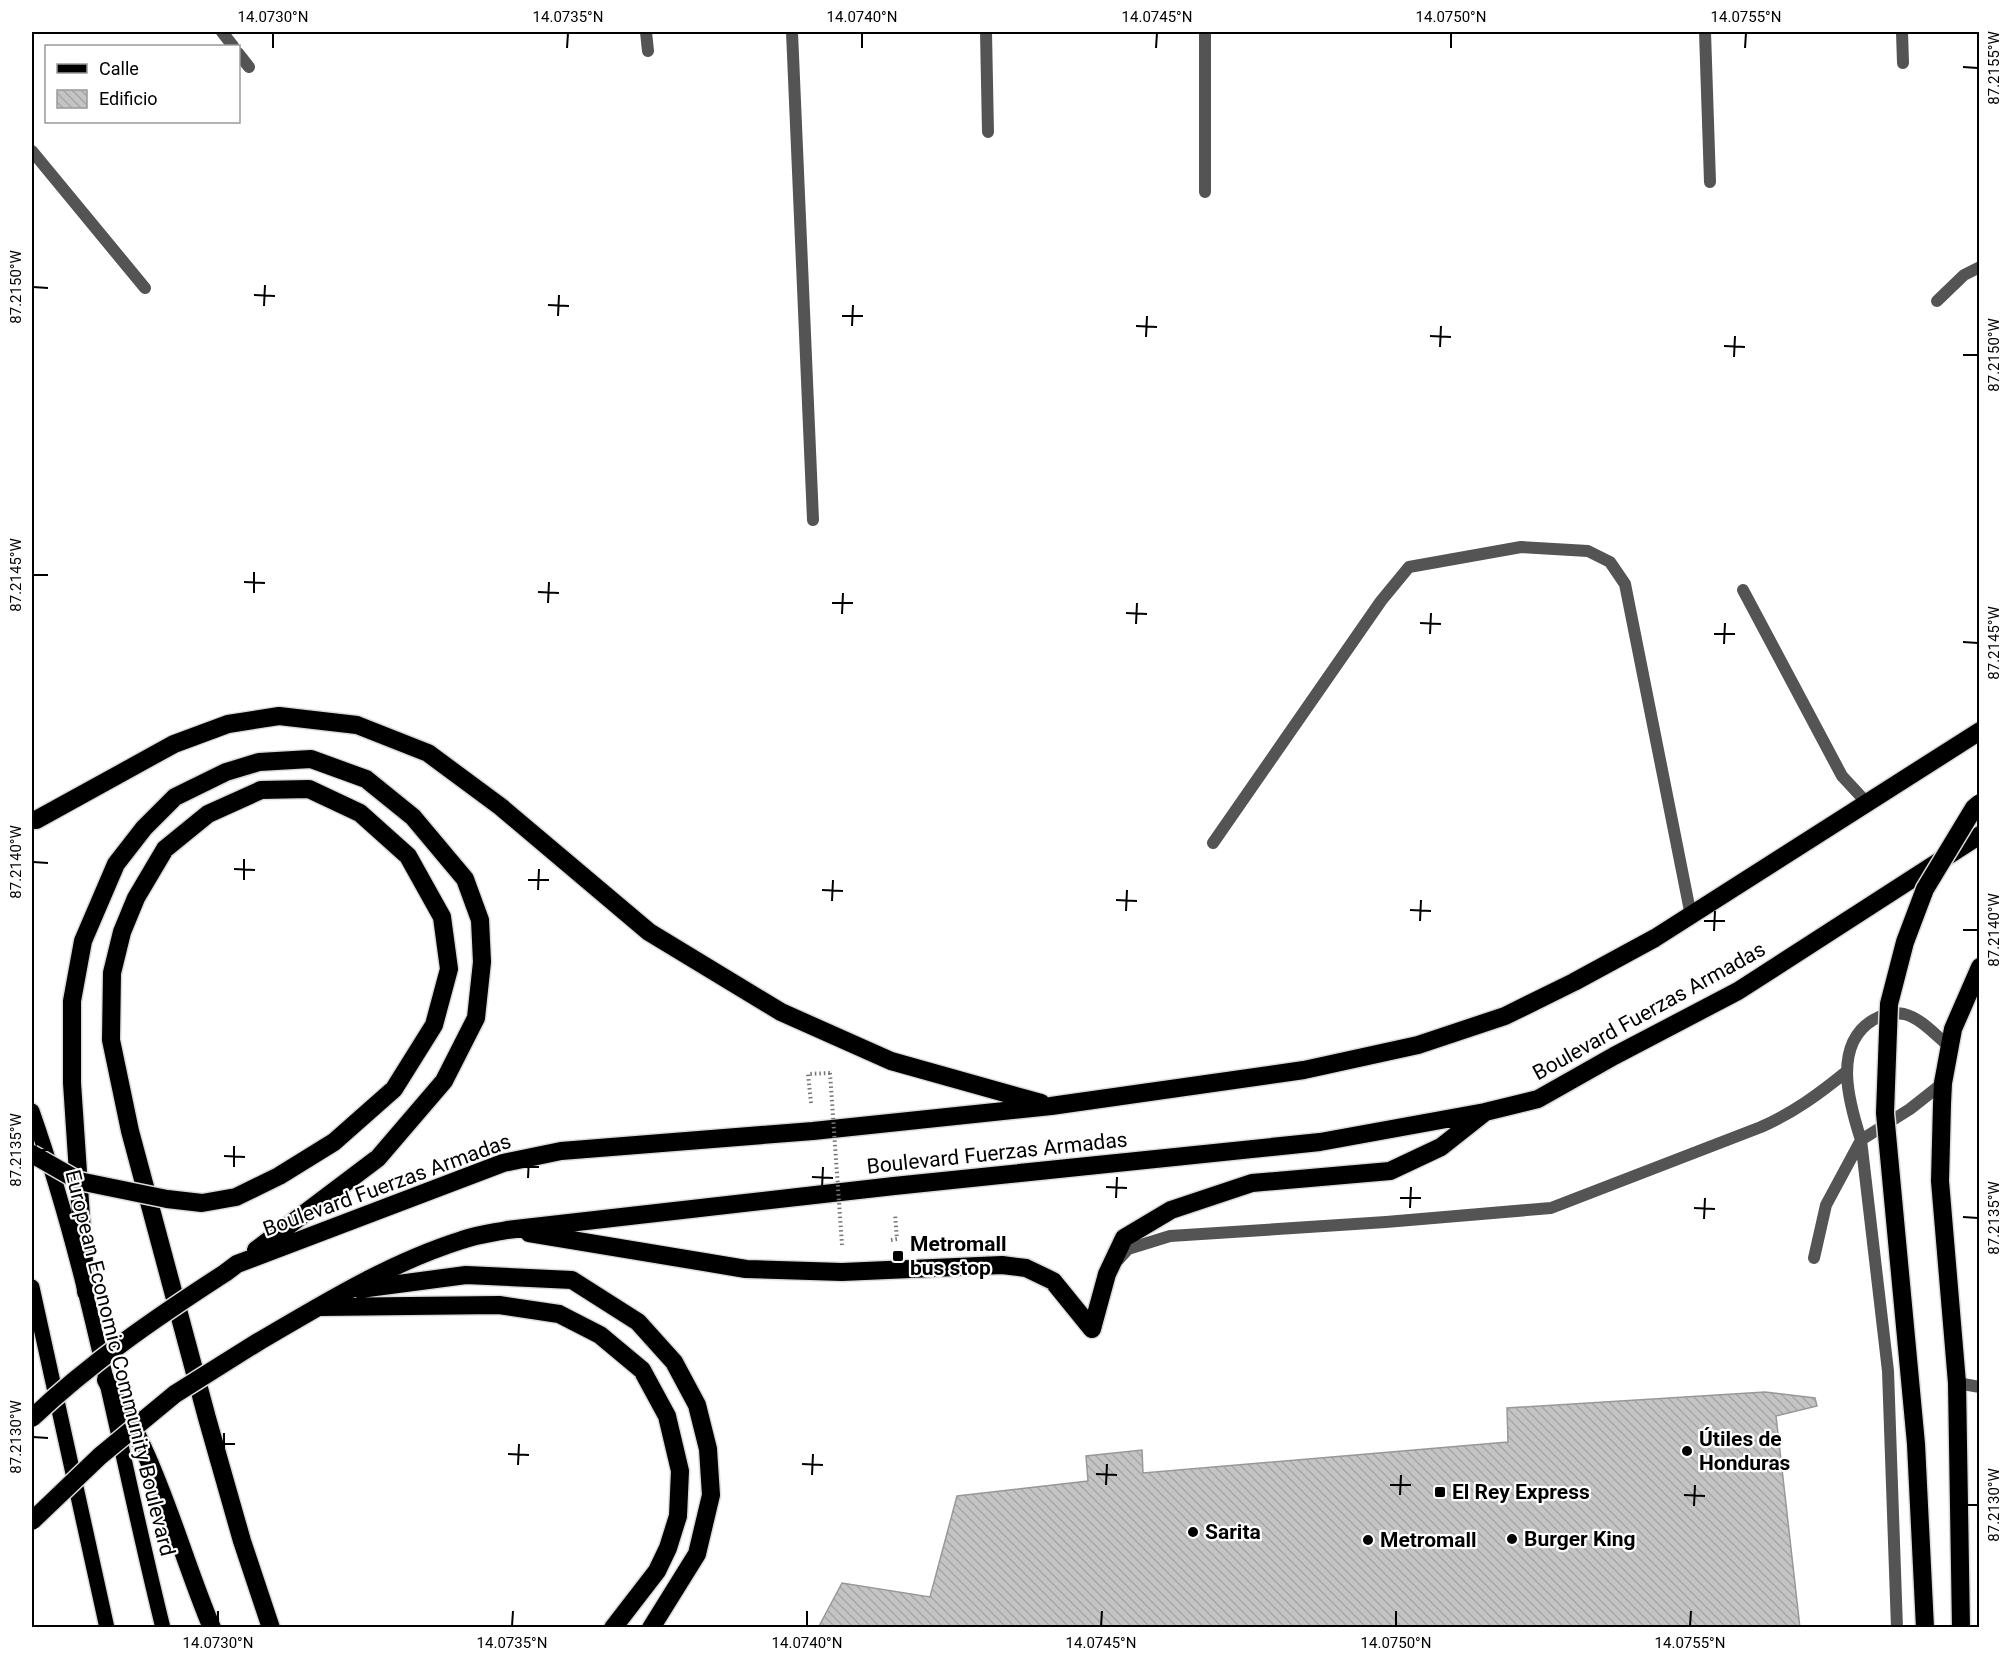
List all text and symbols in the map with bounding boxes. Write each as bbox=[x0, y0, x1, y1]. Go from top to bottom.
text: 14.0730°N bbox=[238, 8, 308, 26]
text: 14.0735°N bbox=[533, 8, 603, 26]
text: 14.0740°N bbox=[827, 8, 897, 26]
text: 14.0745°N bbox=[1122, 8, 1192, 26]
text: 14.0750°N bbox=[1416, 8, 1486, 26]
text: 14.0755°N bbox=[1711, 8, 1781, 26]
text: 87.2155°W bbox=[1985, 31, 2003, 105]
legend bbox=[45, 45, 240, 123]
text: Calle bbox=[99, 58, 139, 79]
text: Edificio bbox=[99, 88, 158, 109]
text: 87.2150°W bbox=[7, 250, 25, 324]
text: 87.2150°W bbox=[1985, 318, 2003, 392]
text: 87.2145°W bbox=[7, 538, 25, 612]
text: 87.2145°W bbox=[1985, 606, 2003, 680]
text: 87.2140°W bbox=[7, 825, 25, 899]
text: 87.2140°W bbox=[1985, 893, 2003, 967]
street label: Boulevard Fuerzas Armadas bbox=[1529, 937, 1769, 1085]
text: 87.2135°W bbox=[7, 1113, 25, 1187]
street label: Boulevard Fuerzas Armadas bbox=[865, 1127, 1129, 1179]
street label: Boulevard Fuerzas Armadas bbox=[260, 1129, 514, 1241]
street label: European Economic Community Boulevard bbox=[60, 1167, 180, 1559]
text: 87.2135°W bbox=[1985, 1181, 2003, 1255]
place label: Metromall bus stop bbox=[910, 1232, 1007, 1280]
marker: Metromall bus stop bbox=[891, 1249, 905, 1263]
text: 87.2130°W bbox=[7, 1400, 25, 1474]
place label: Útiles de Honduras bbox=[1699, 1427, 1791, 1475]
marker: Útiles de Honduras bbox=[1680, 1444, 1694, 1458]
text: 87.2130°W bbox=[1985, 1468, 2003, 1542]
place label: El Rey Express bbox=[1452, 1480, 1590, 1504]
marker: El Rey Express bbox=[1433, 1485, 1447, 1499]
place label: Sarita bbox=[1205, 1520, 1261, 1544]
marker: Sarita bbox=[1186, 1525, 1200, 1539]
place label: Burger King bbox=[1524, 1527, 1636, 1551]
place label: Metromall bbox=[1380, 1528, 1477, 1552]
marker: Burger King bbox=[1505, 1532, 1519, 1546]
marker: Metromall bbox=[1361, 1533, 1375, 1547]
text: 14.0730°N bbox=[183, 1634, 253, 1652]
text: 14.0735°N bbox=[477, 1634, 547, 1652]
text: 14.0740°N bbox=[772, 1634, 842, 1652]
text: 14.0745°N bbox=[1066, 1634, 1136, 1652]
text: 14.0750°N bbox=[1361, 1634, 1431, 1652]
text: 14.0755°N bbox=[1655, 1634, 1725, 1652]

